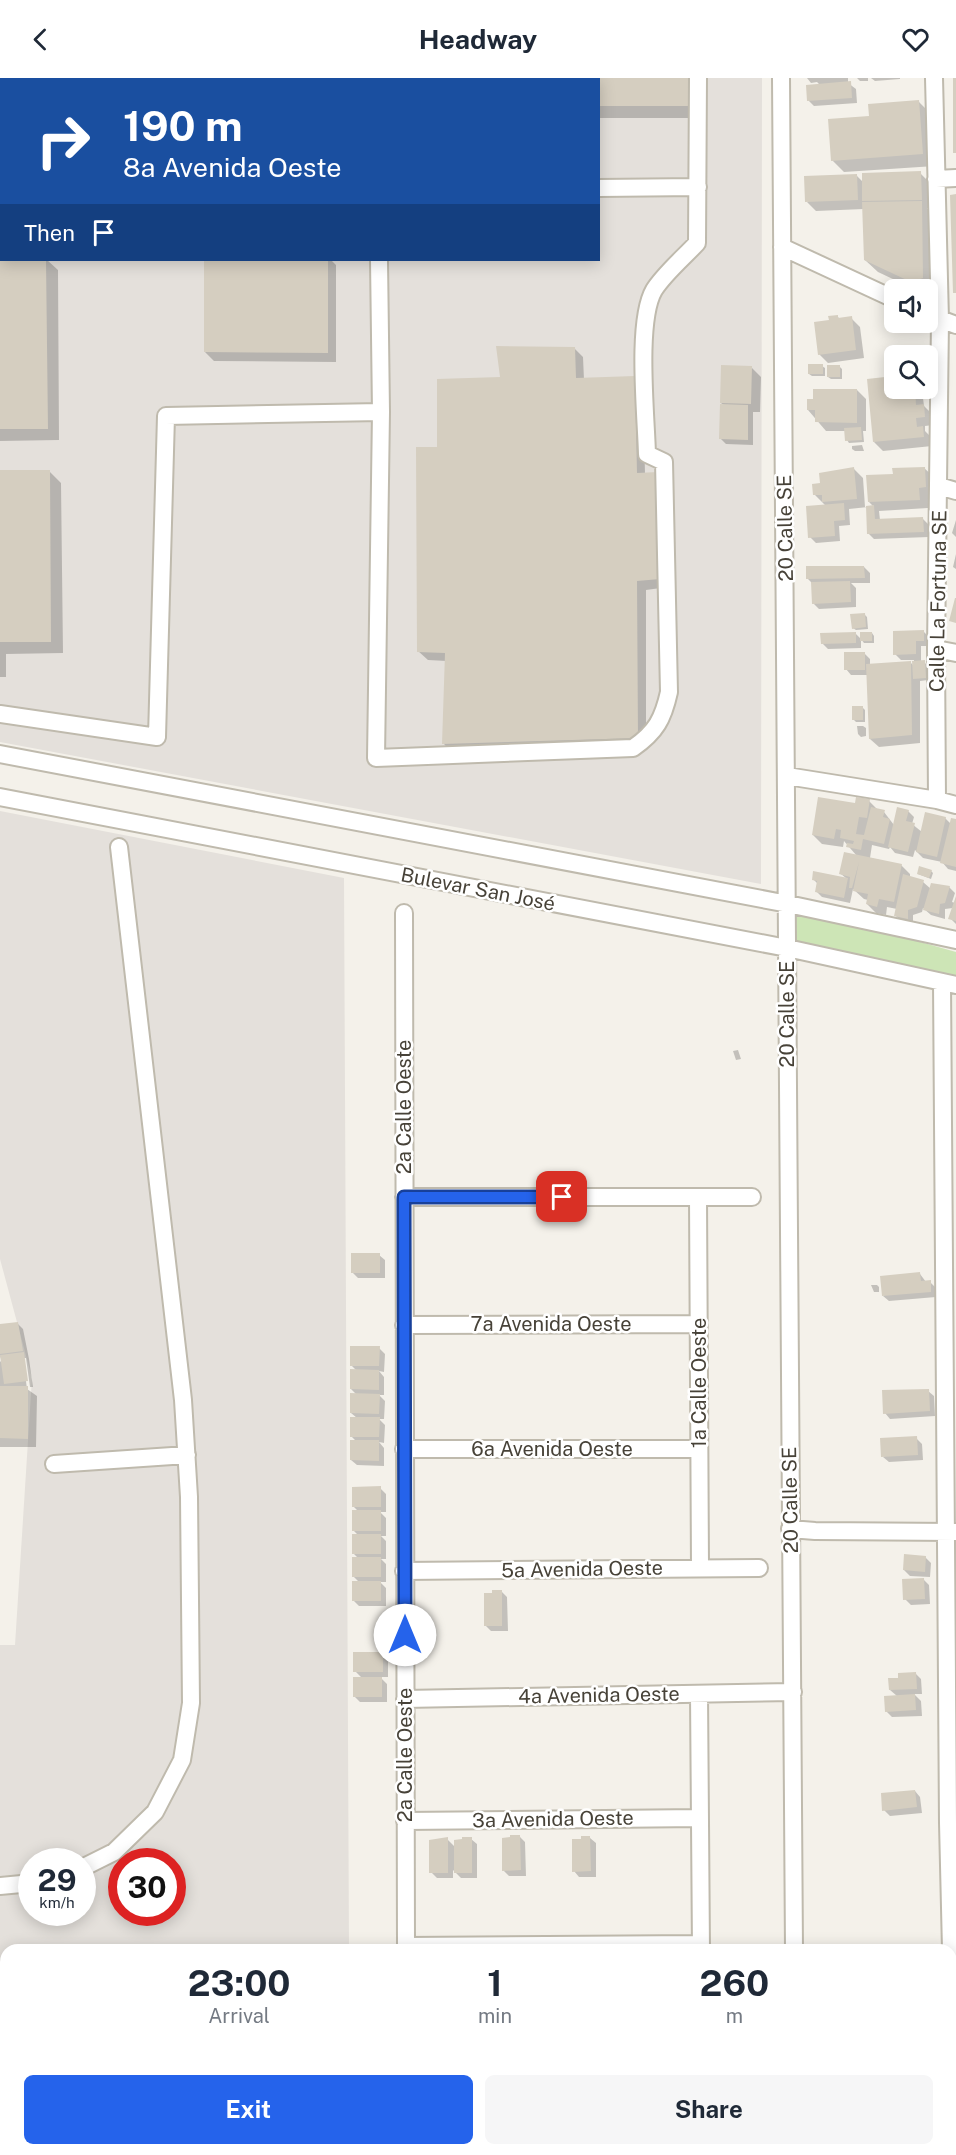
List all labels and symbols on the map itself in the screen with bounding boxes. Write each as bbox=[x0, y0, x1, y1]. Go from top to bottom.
street label: 20 Calle SE bbox=[772, 474, 798, 582]
street label: Calle La Fortuna SE bbox=[924, 510, 952, 692]
street label: Bulevar San José bbox=[399, 862, 557, 916]
street label: 20 Calle SE bbox=[775, 961, 799, 1067]
street label: 2a Calle Oeste bbox=[392, 1040, 416, 1174]
pin bbox=[536, 1171, 587, 1222]
street label: 7a Avenida Oeste bbox=[470, 1312, 632, 1336]
street label: 1a Calle Oeste bbox=[687, 1318, 711, 1448]
street label: 6a Avenida Oeste bbox=[471, 1437, 633, 1461]
street label: 20 Calle SE bbox=[777, 1446, 803, 1554]
street label: 5a Avenida Oeste bbox=[501, 1556, 663, 1582]
position arrow bbox=[373, 1603, 437, 1667]
street label: 4a Avenida Oeste bbox=[518, 1682, 680, 1708]
street label: 2a Calle Oeste bbox=[393, 1688, 417, 1822]
street label: 3a Avenida Oeste bbox=[472, 1806, 634, 1832]
speed limit sign: 30 bbox=[108, 1848, 186, 1926]

